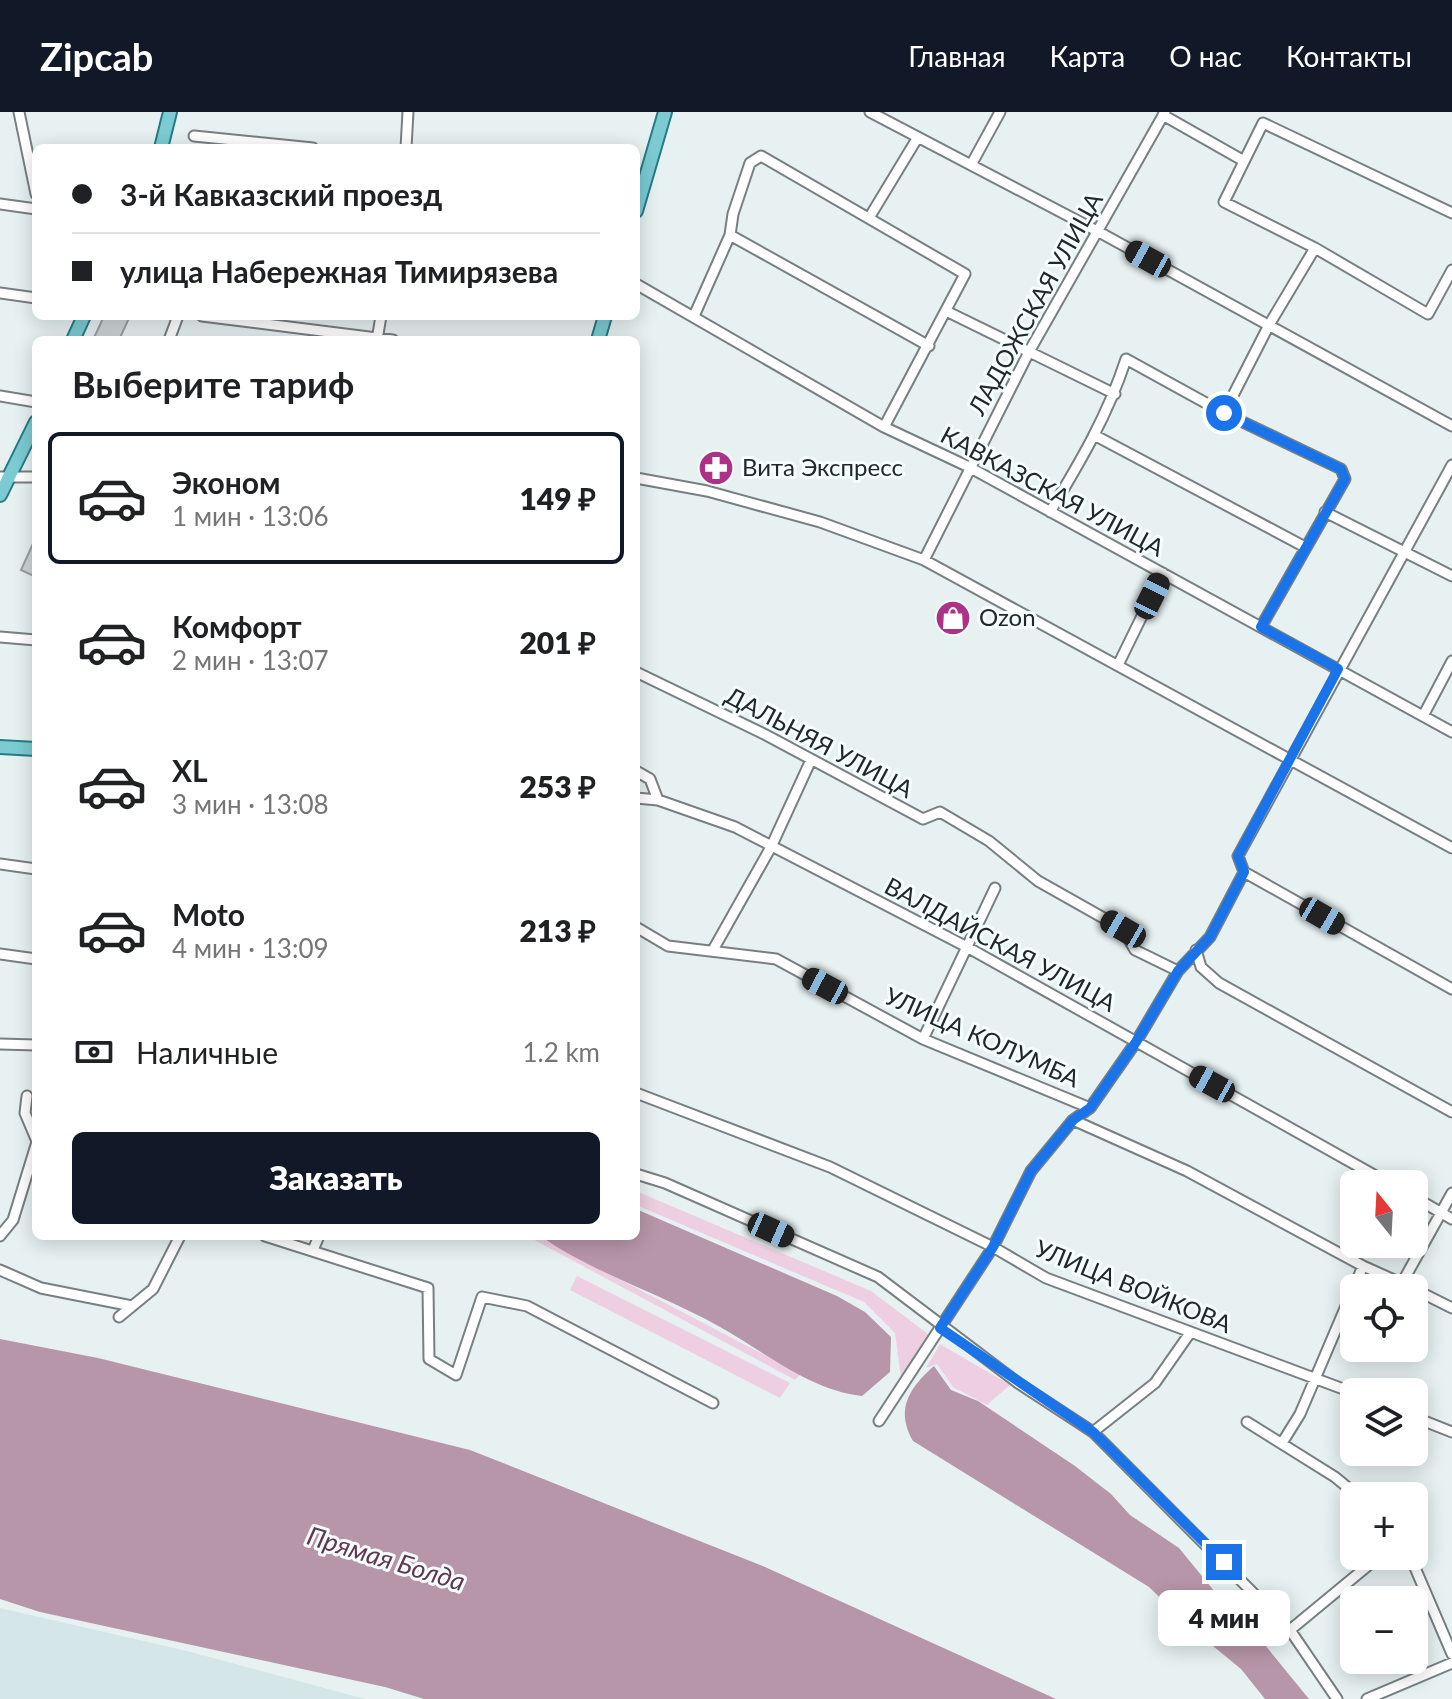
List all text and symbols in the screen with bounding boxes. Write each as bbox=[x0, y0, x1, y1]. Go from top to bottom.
text: Zipcab bbox=[40, 33, 153, 79]
text: Главная bbox=[908, 39, 1006, 73]
text: Карта bbox=[1050, 39, 1125, 73]
text: О нас bbox=[1169, 39, 1242, 73]
text: Контакты bbox=[1286, 39, 1412, 73]
text: 3-й Кавказский проезд bbox=[120, 176, 442, 212]
street label: ЛАДОЖСКАЯ УЛИЦА bbox=[961, 186, 1108, 420]
car bbox=[1121, 237, 1175, 281]
text: улица Набережная Тимирязева bbox=[120, 253, 558, 289]
text: Выберите тариф bbox=[72, 362, 354, 406]
route start bbox=[1206, 395, 1242, 431]
street label: КАВКАЗСКАЯ УЛИЦА bbox=[936, 420, 1170, 562]
pharmacy icon: Вита Экспресс bbox=[697, 449, 735, 487]
place label: Вита Экспресс bbox=[742, 452, 903, 481]
icon: car bbox=[76, 462, 148, 534]
text: Эконом bbox=[172, 464, 281, 500]
text: 149 ₽ bbox=[519, 480, 596, 516]
text: 1 мин · 13:06 bbox=[172, 500, 329, 532]
car bbox=[1131, 569, 1173, 623]
shop icon: Ozon bbox=[934, 599, 972, 637]
place label: Ozon bbox=[979, 602, 1036, 631]
icon: car bbox=[76, 606, 148, 678]
text: Комфорт bbox=[172, 608, 302, 644]
text: 201 ₽ bbox=[519, 624, 596, 660]
text: 2 мин · 13:07 bbox=[172, 644, 329, 676]
street label: ДАЛЬНЯЯ УЛИЦА bbox=[721, 680, 919, 804]
icon: car bbox=[76, 750, 148, 822]
text: XL bbox=[172, 752, 208, 788]
text: 253 ₽ bbox=[519, 768, 596, 804]
text: 3 мин · 13:08 bbox=[172, 788, 329, 820]
street label: ВАЛДАЙСКАЯ УЛИЦА bbox=[880, 870, 1122, 1017]
icon: car bbox=[76, 894, 148, 966]
car bbox=[1295, 894, 1349, 938]
text: Moto bbox=[172, 896, 245, 932]
car bbox=[1096, 907, 1150, 951]
text: 213 ₽ bbox=[519, 912, 596, 948]
text: 4 мин · 13:09 bbox=[172, 932, 329, 964]
car bbox=[798, 964, 852, 1008]
street label: УЛИЦА КОЛУМБА bbox=[881, 981, 1085, 1093]
icon: cash bbox=[72, 1030, 116, 1074]
text: Наличные bbox=[136, 1034, 278, 1070]
text: 1.2 km bbox=[522, 1036, 600, 1068]
car bbox=[1185, 1062, 1239, 1106]
button: Заказать bbox=[72, 1132, 600, 1224]
north arrow bbox=[1340, 1170, 1428, 1258]
map controls bbox=[1340, 1170, 1428, 1674]
car bbox=[744, 1209, 798, 1251]
street label: УЛИЦА ВОЙКОВА bbox=[1031, 1233, 1237, 1339]
button: locate bbox=[1340, 1274, 1428, 1362]
button: layers bbox=[1340, 1378, 1428, 1466]
button: + bbox=[1340, 1482, 1428, 1570]
water label: Прямая Болда bbox=[303, 1519, 469, 1597]
route end bbox=[1206, 1544, 1242, 1580]
button: − bbox=[1340, 1586, 1428, 1674]
callout: 4 мин bbox=[1158, 1590, 1290, 1646]
text: 4 мин bbox=[1189, 1602, 1259, 1634]

